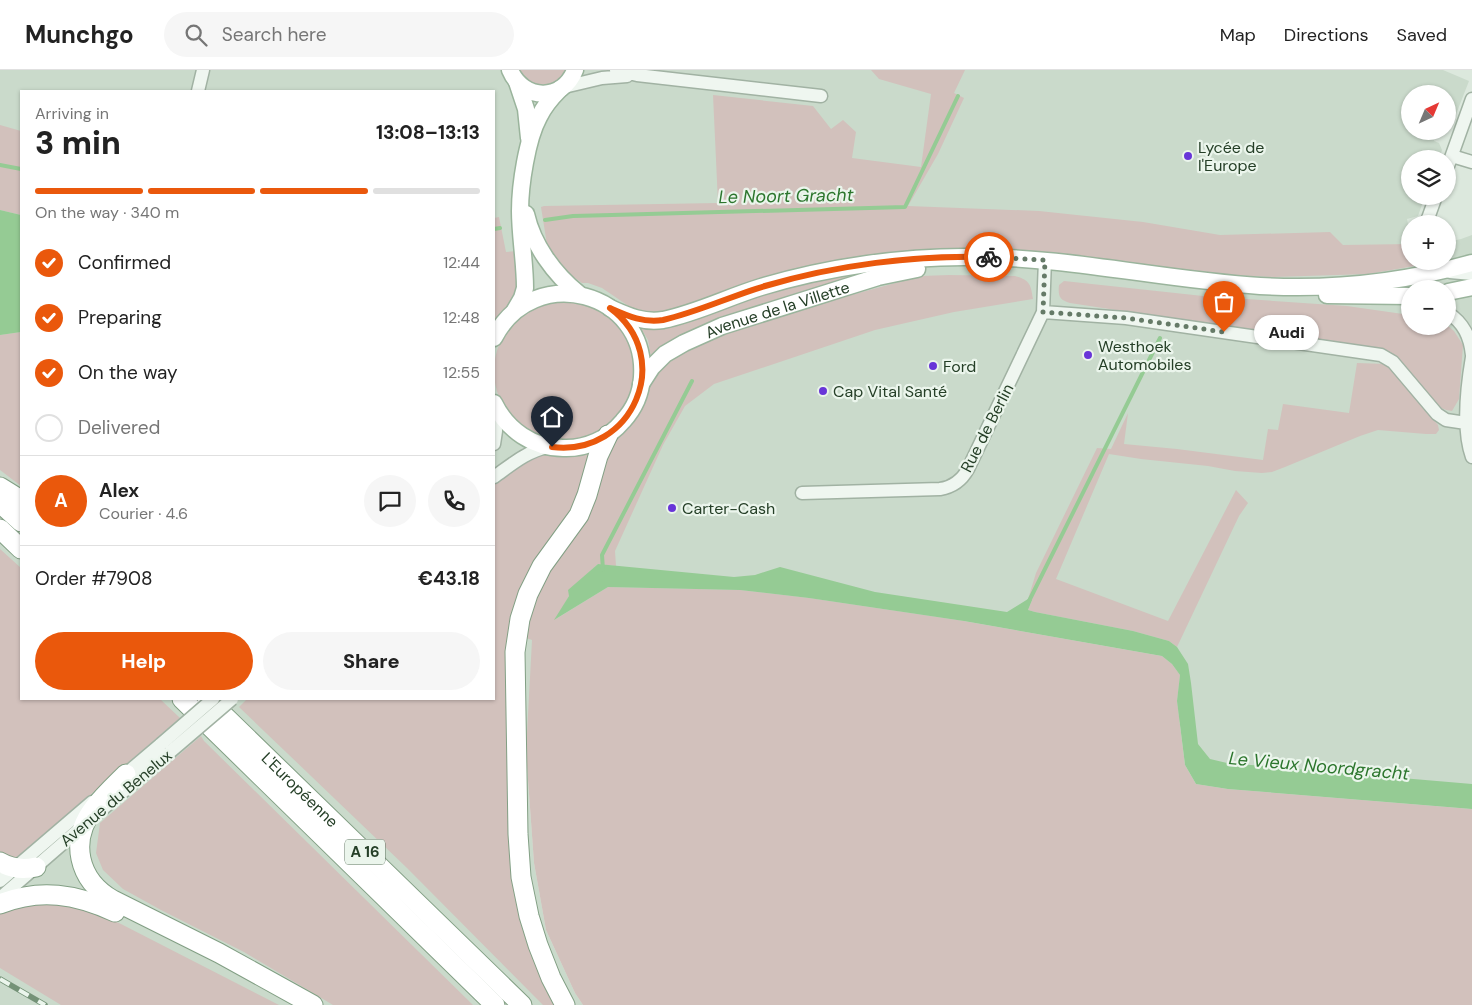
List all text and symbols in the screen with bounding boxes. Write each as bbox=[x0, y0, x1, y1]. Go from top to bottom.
search box bbox=[164, 12, 514, 57]
text: Munchgo bbox=[25, 19, 134, 50]
icon: search bbox=[182, 21, 210, 49]
text: Search here bbox=[222, 22, 327, 47]
text: Map bbox=[1220, 23, 1256, 47]
text: Directions bbox=[1284, 23, 1369, 47]
text: Saved bbox=[1397, 23, 1447, 47]
north arrow bbox=[1401, 85, 1456, 140]
map controls bbox=[1401, 85, 1456, 335]
text: Arriving in bbox=[35, 103, 109, 124]
text: 13:08–13:13 bbox=[376, 120, 480, 145]
text: 3 min bbox=[35, 122, 121, 164]
place label: Lycée de l'Europe bbox=[1198, 137, 1264, 176]
marker: Lycée de l'Europe bbox=[1182, 150, 1194, 162]
button: layers bbox=[1401, 150, 1456, 205]
water label: Le Noort Gracht bbox=[718, 183, 855, 209]
text: On the way · 340 m bbox=[35, 202, 179, 223]
button: + bbox=[1401, 215, 1456, 270]
courier bbox=[964, 232, 1014, 282]
icon: bike bbox=[975, 243, 1003, 271]
icon: check bbox=[35, 249, 63, 277]
text: Confirmed bbox=[78, 250, 171, 275]
text: 12:44 bbox=[443, 252, 480, 273]
street label: Avenue de la Villette bbox=[702, 276, 852, 343]
button: − bbox=[1401, 280, 1456, 335]
pin bbox=[1203, 281, 1245, 332]
icon: bag bbox=[1210, 288, 1238, 316]
icon: check bbox=[35, 304, 63, 332]
text: Preparing bbox=[78, 305, 162, 330]
text: 12:48 bbox=[443, 307, 480, 328]
callout: Audi bbox=[1254, 314, 1319, 350]
text: Audi bbox=[1268, 322, 1305, 343]
place label: Westhoek Automobiles bbox=[1098, 336, 1191, 375]
marker: Westhoek Automobiles bbox=[1082, 349, 1094, 361]
place label: Ford bbox=[943, 356, 976, 377]
icon: check bbox=[35, 359, 63, 387]
text: On the way bbox=[78, 360, 178, 385]
marker: Ford bbox=[927, 360, 939, 372]
text: 12:55 bbox=[443, 362, 480, 383]
street label: Rue de Berlin bbox=[956, 380, 1018, 476]
place label: Cap Vital Santé bbox=[833, 381, 947, 402]
marker: Cap Vital Santé bbox=[817, 385, 829, 397]
pin bbox=[531, 396, 573, 447]
icon: home bbox=[538, 403, 566, 431]
text: Delivered bbox=[78, 415, 160, 440]
button: chat bbox=[364, 475, 416, 527]
button: phone bbox=[428, 475, 480, 527]
text: Alex bbox=[99, 478, 139, 503]
text: A bbox=[54, 488, 68, 513]
place label: Carter-Cash bbox=[682, 498, 775, 519]
marker: Carter-Cash bbox=[666, 502, 678, 514]
text: Courier · 4.6 bbox=[99, 503, 188, 524]
text: Order #7908 bbox=[35, 566, 153, 591]
text: €43.18 bbox=[418, 566, 480, 591]
button: Help bbox=[35, 632, 253, 690]
button: Share bbox=[263, 632, 480, 690]
street label: Avenue du Benelux bbox=[56, 745, 176, 851]
water label: Le Vieux Noordgracht bbox=[1228, 746, 1411, 786]
street label: L'Européenne bbox=[257, 748, 343, 832]
road number: A 16 bbox=[345, 840, 385, 864]

